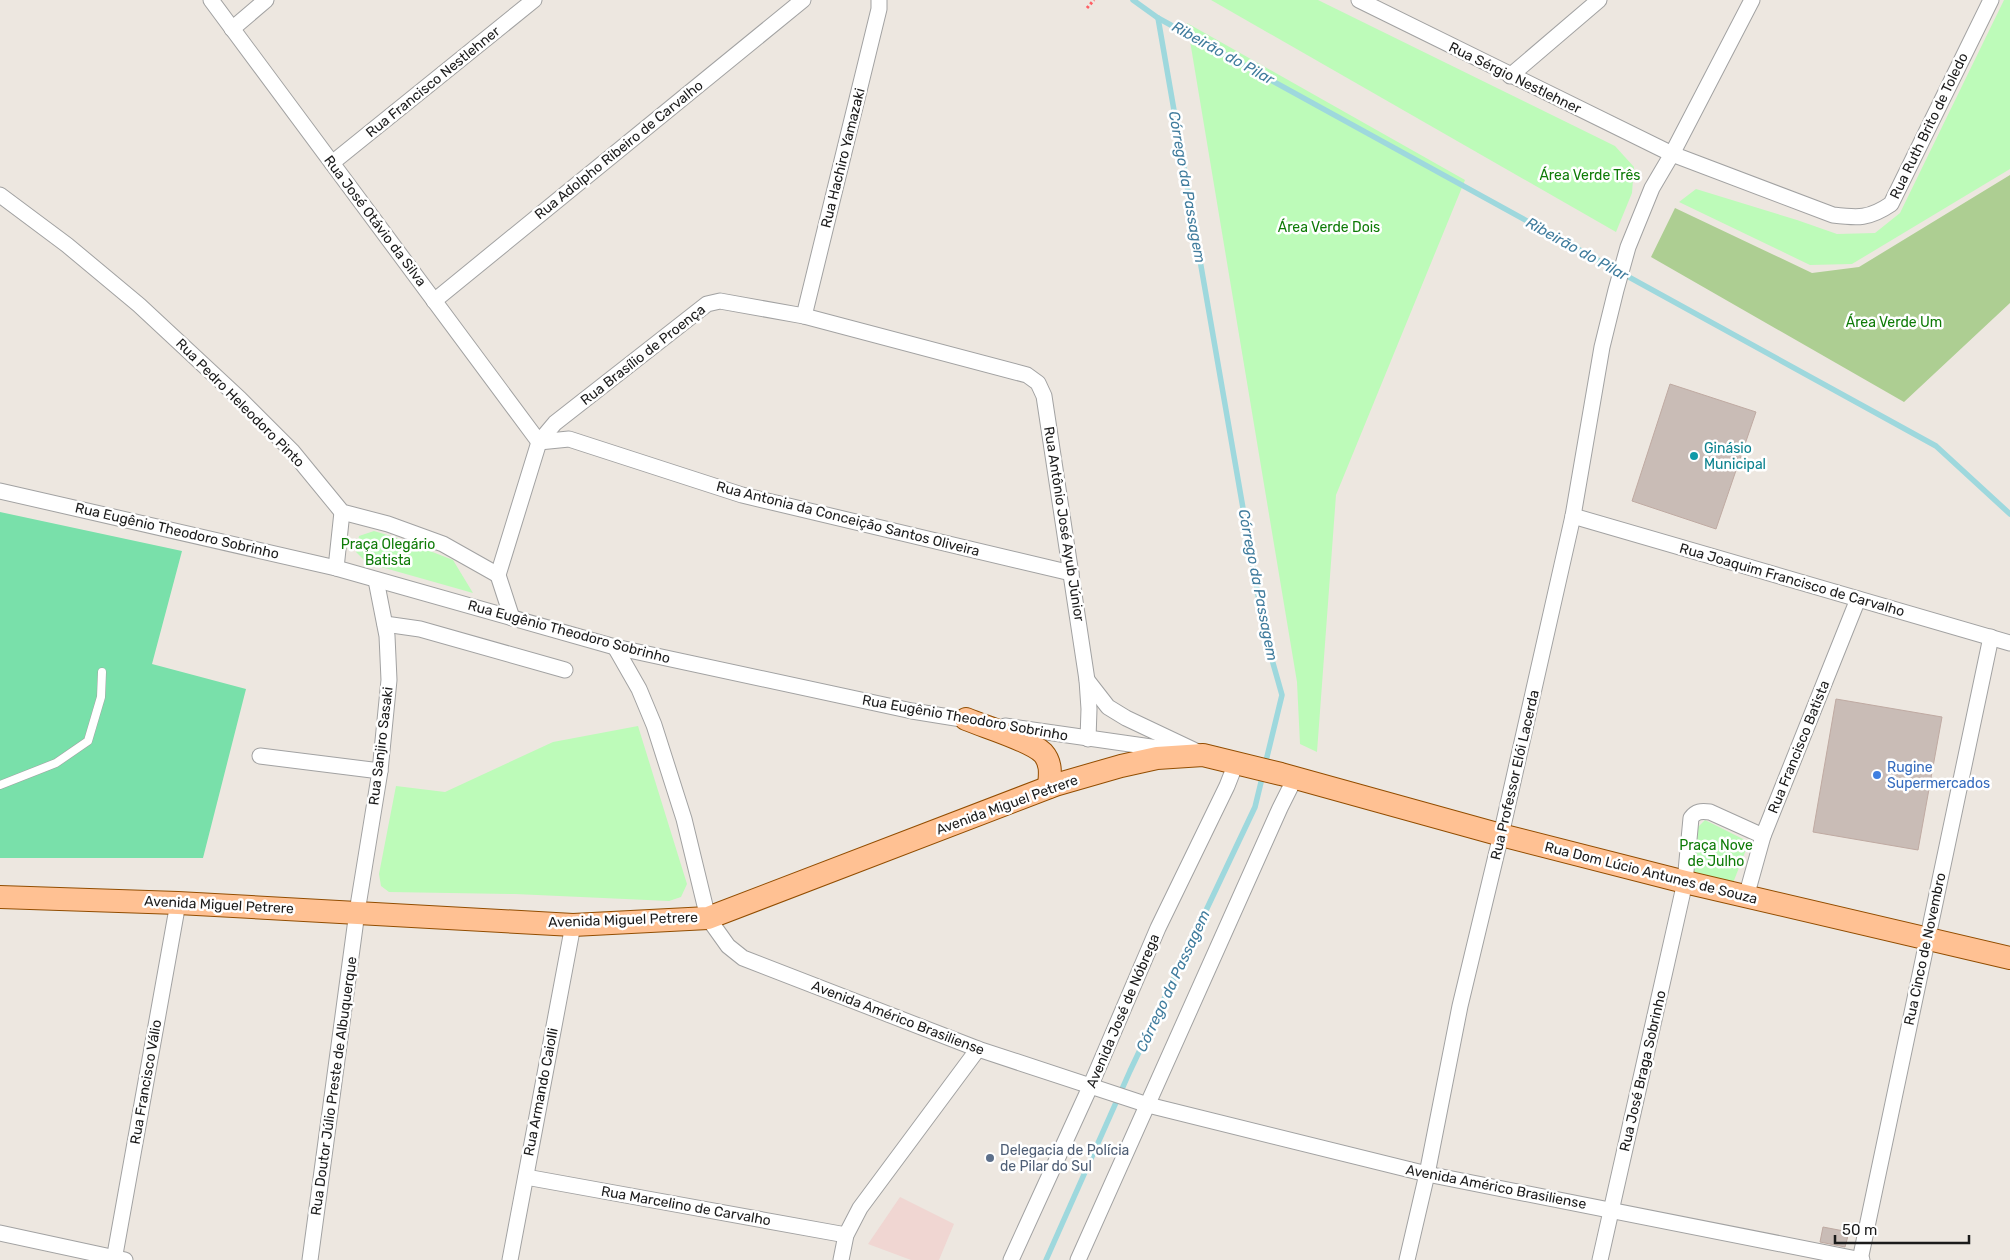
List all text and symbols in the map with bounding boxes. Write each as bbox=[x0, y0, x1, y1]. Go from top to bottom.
water label: Ribeirão do Pilar bbox=[1169, 17, 1278, 89]
street label: Rua Francisco Nestlehner bbox=[363, 22, 504, 141]
street label: Rua Sérgio Nestlehner bbox=[1446, 39, 1585, 118]
street label: Rua Ruth Brito de Toledo bbox=[1886, 50, 1972, 202]
street label: Rua Adolpho Ribeiro de Carvalho bbox=[531, 77, 707, 223]
street label: Rua Hachiro Yamazaki bbox=[817, 86, 869, 230]
water label: Córrego da Passagem bbox=[1165, 110, 1209, 264]
street label: Rua José Otávio da Silva bbox=[320, 152, 430, 290]
park label: Área Verde Três bbox=[1539, 166, 1641, 184]
water label: Ribeirão do Pilar bbox=[1523, 213, 1632, 285]
park label: Área Verde Dois bbox=[1278, 218, 1380, 236]
street label: Rua Brasílio de Proença bbox=[577, 301, 709, 409]
park label: Área Verde Um bbox=[1846, 313, 1942, 331]
street label: Rua Pedro Heleodoro Pinto bbox=[172, 335, 308, 471]
street label: Rua Antônio José Ayub Júnior bbox=[1040, 425, 1088, 623]
place label: Ginásio Municipal bbox=[1704, 440, 1766, 473]
marker: Ginásio Municipal bbox=[1688, 450, 1700, 462]
street label: Rua Antonia da Conceição Santos Oliveira bbox=[715, 478, 981, 560]
street label: Rua Eugênio Theodoro Sobrinho bbox=[73, 499, 281, 563]
water label: Córrego da Passagem bbox=[1234, 508, 1282, 662]
park label: Praça Olegário Batista bbox=[341, 536, 435, 569]
street label: Rua Joaquim Francisco de Carvalho bbox=[1677, 540, 1907, 620]
street label: Rua Eugênio Theodoro Sobrinho bbox=[466, 597, 672, 667]
street label: Rua Francisco Batista bbox=[1765, 678, 1833, 816]
street label: Rua Sanjiro Sasaki bbox=[365, 686, 397, 806]
street label: Rua Professor Elói Lacerda bbox=[1487, 688, 1543, 862]
street label: Rua Eugênio Theodoro Sobrinho bbox=[861, 691, 1069, 745]
place label: Rugine Supermercados bbox=[1887, 759, 1990, 792]
marker: Rugine Supermercados bbox=[1871, 769, 1883, 781]
street label: Avenida Miguel Petrere bbox=[934, 771, 1080, 839]
park label: Praça Nove de Julho bbox=[1679, 837, 1753, 870]
street label: Rua Dom Lúcio Antunes de Souza bbox=[1543, 838, 1759, 908]
street label: Rua Cinco de Novembro bbox=[1901, 871, 1949, 1027]
street label: Avenida Miguel Petrere bbox=[144, 893, 294, 917]
water label: Córrego da Passagem bbox=[1132, 907, 1214, 1055]
street label: Avenida Miguel Petrere bbox=[548, 909, 698, 931]
street label: Avenida José de Nóbrega bbox=[1083, 931, 1163, 1091]
street label: Rua Doutor Júlio Preste de Albuquerque bbox=[307, 955, 361, 1217]
street label: Avenida Américo Brasiliense bbox=[809, 977, 987, 1059]
street label: Rua José Braga Sobrinho bbox=[1616, 989, 1670, 1153]
street label: Rua Francisco Válio bbox=[127, 1018, 165, 1146]
street label: Rua Armando Caiolli bbox=[520, 1026, 562, 1158]
place label: Delegacia de Polícia de Pilar do Sul bbox=[1000, 1142, 1129, 1175]
marker: Delegacia de Polícia de Pilar do Sul bbox=[984, 1152, 996, 1164]
street label: Avenida Américo Brasiliense bbox=[1404, 1161, 1588, 1213]
street label: Rua Marcelino de Carvalho bbox=[600, 1183, 772, 1229]
scale bar bbox=[1835, 1212, 1969, 1244]
text: 50 m bbox=[1842, 1221, 1877, 1239]

